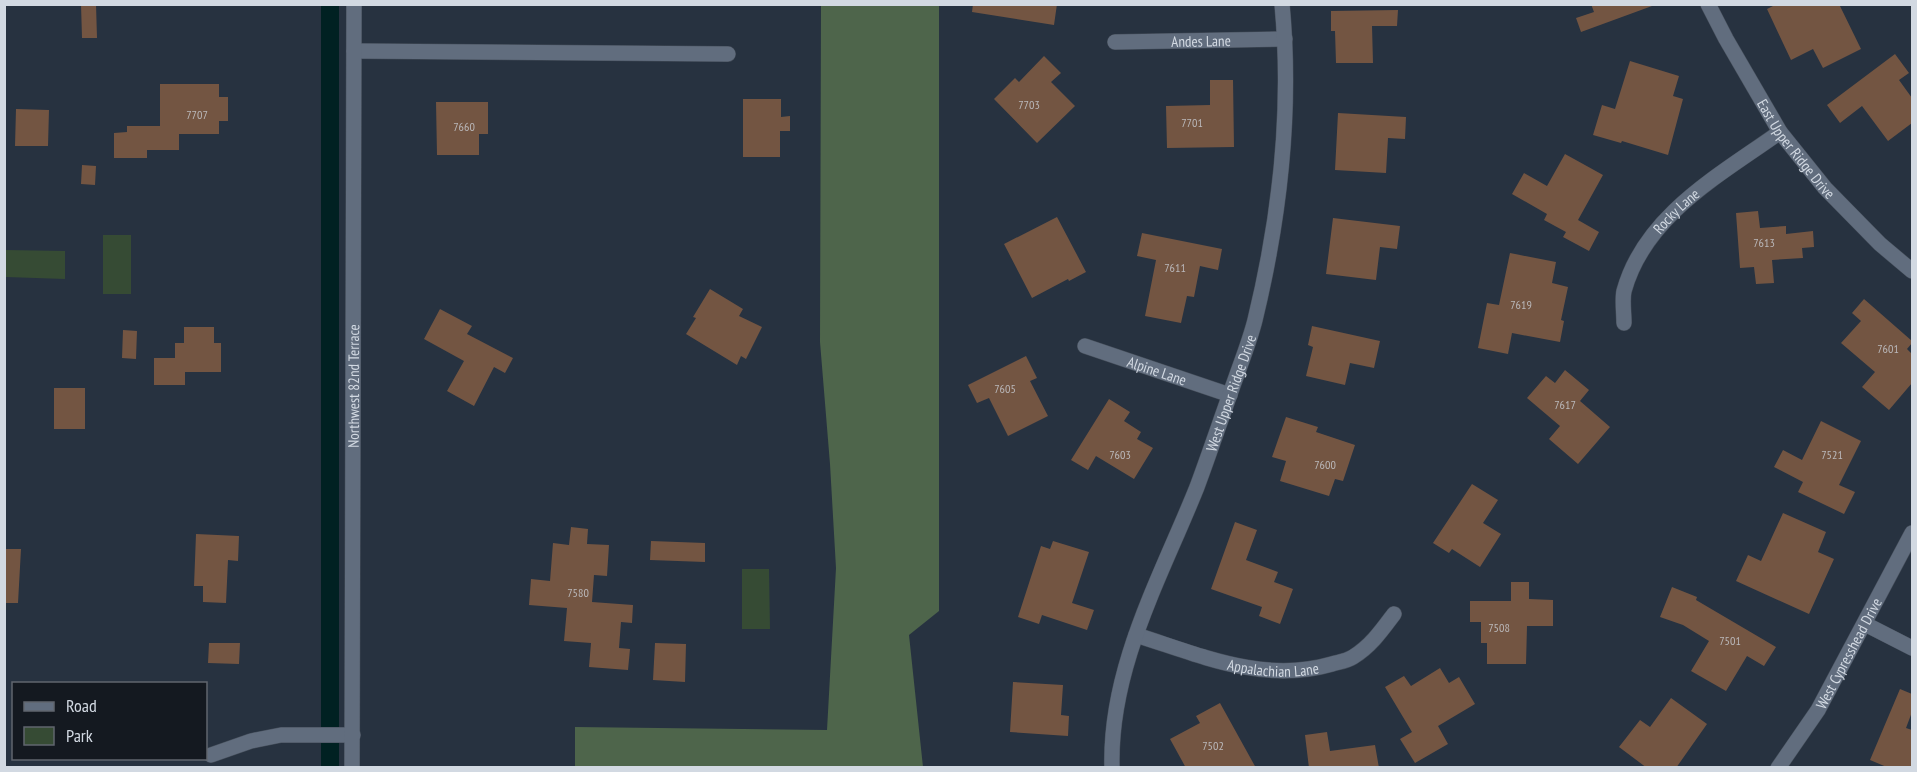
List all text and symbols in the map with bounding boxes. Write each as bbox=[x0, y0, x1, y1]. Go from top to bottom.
street label: Andes Lane bbox=[1171, 30, 1231, 51]
street label: East Upper Ridge Drive bbox=[1753, 96, 1839, 202]
house number: 7703 bbox=[1018, 97, 1040, 112]
house number: 7707 bbox=[186, 107, 208, 122]
house number: 7701 bbox=[1181, 115, 1203, 130]
house number: 7660 bbox=[453, 119, 475, 134]
street label: Rocky Lane bbox=[1648, 184, 1703, 237]
house number: 7613 bbox=[1753, 235, 1775, 250]
house number: 7611 bbox=[1164, 260, 1186, 275]
house number: 7619 bbox=[1510, 297, 1532, 312]
street label: Northwest 82nd Terrace bbox=[343, 324, 363, 448]
street label: West Upper Ridge Drive bbox=[1201, 332, 1260, 454]
house number: 7601 bbox=[1877, 341, 1899, 356]
street label: Alpine Lane bbox=[1125, 352, 1189, 389]
house number: 7605 bbox=[994, 381, 1016, 396]
house number: 7617 bbox=[1554, 397, 1576, 412]
house number: 7603 bbox=[1109, 447, 1131, 462]
house number: 7521 bbox=[1821, 447, 1843, 462]
house number: 7600 bbox=[1314, 457, 1336, 472]
house number: 7580 bbox=[567, 585, 589, 600]
street label: West Cypresshead Drive bbox=[1811, 594, 1886, 712]
house number: 7508 bbox=[1488, 620, 1510, 635]
house number: 7501 bbox=[1719, 633, 1741, 648]
street label: Appalachian Lane bbox=[1226, 654, 1320, 680]
legend bbox=[12, 682, 207, 760]
text: Road bbox=[66, 694, 97, 717]
text: Park bbox=[66, 724, 93, 747]
house number: 7502 bbox=[1202, 738, 1224, 753]

